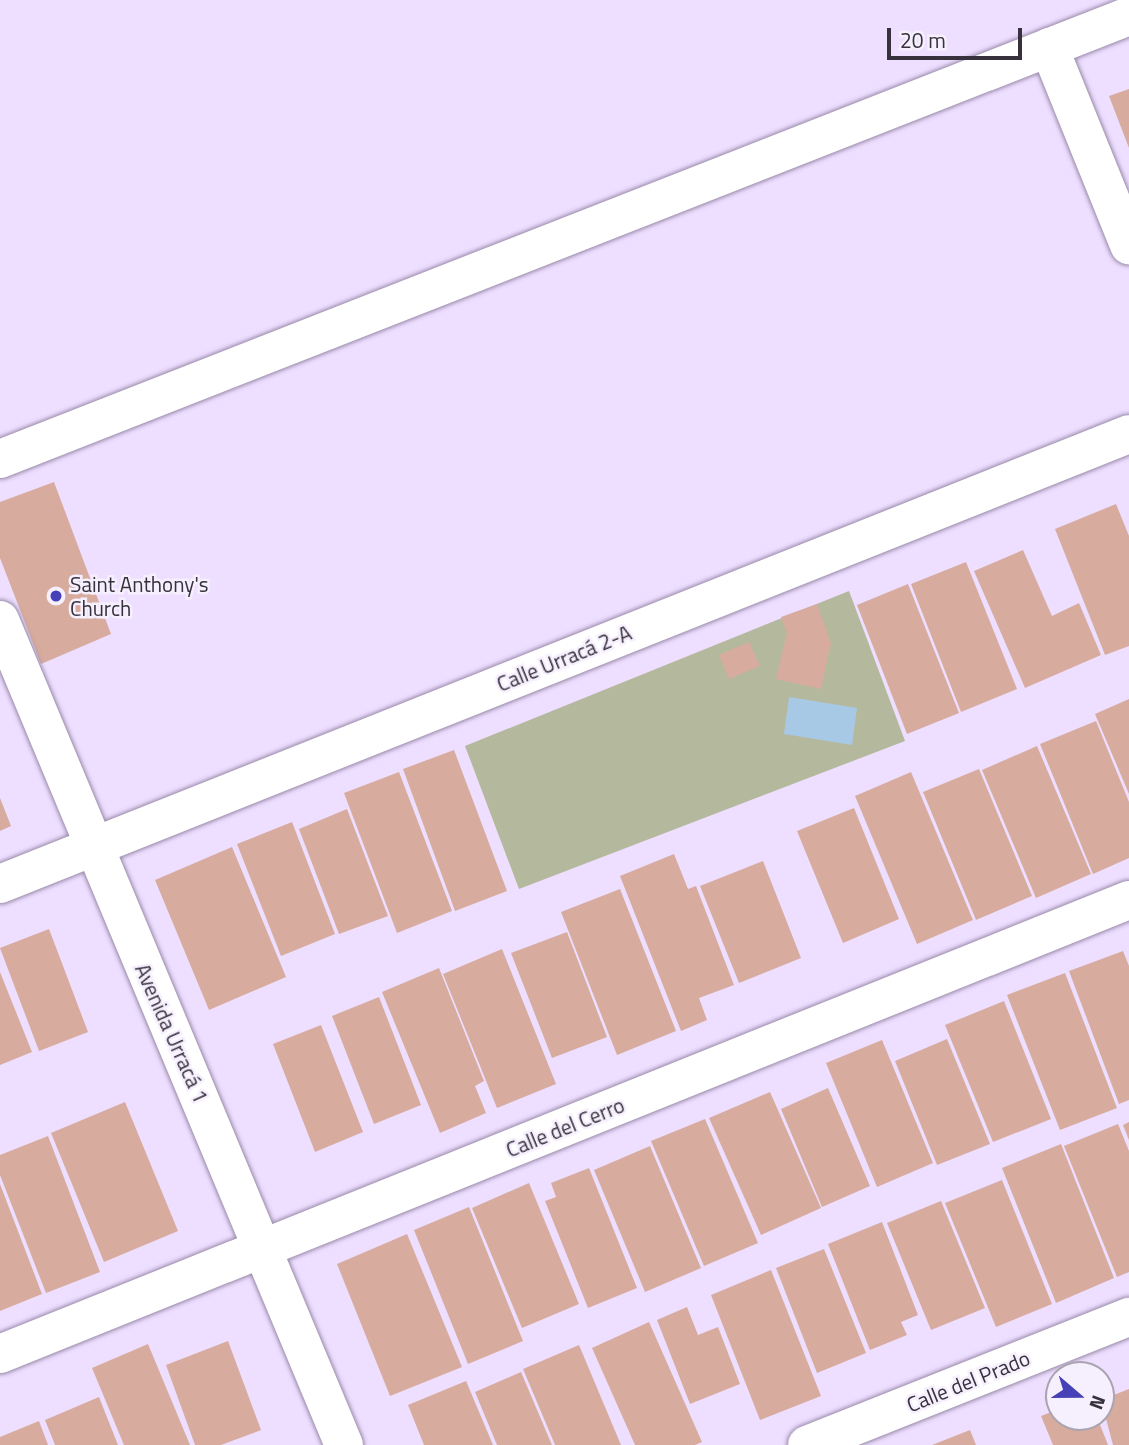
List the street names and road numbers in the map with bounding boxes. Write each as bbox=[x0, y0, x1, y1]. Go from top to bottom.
street label: Calle Urracá 2-A bbox=[493, 620, 635, 696]
street label: Avenida Urracá 1 bbox=[130, 960, 214, 1106]
street label: Calle del Cerro bbox=[502, 1092, 628, 1162]
street label: Calle del Prado bbox=[903, 1345, 1033, 1417]

